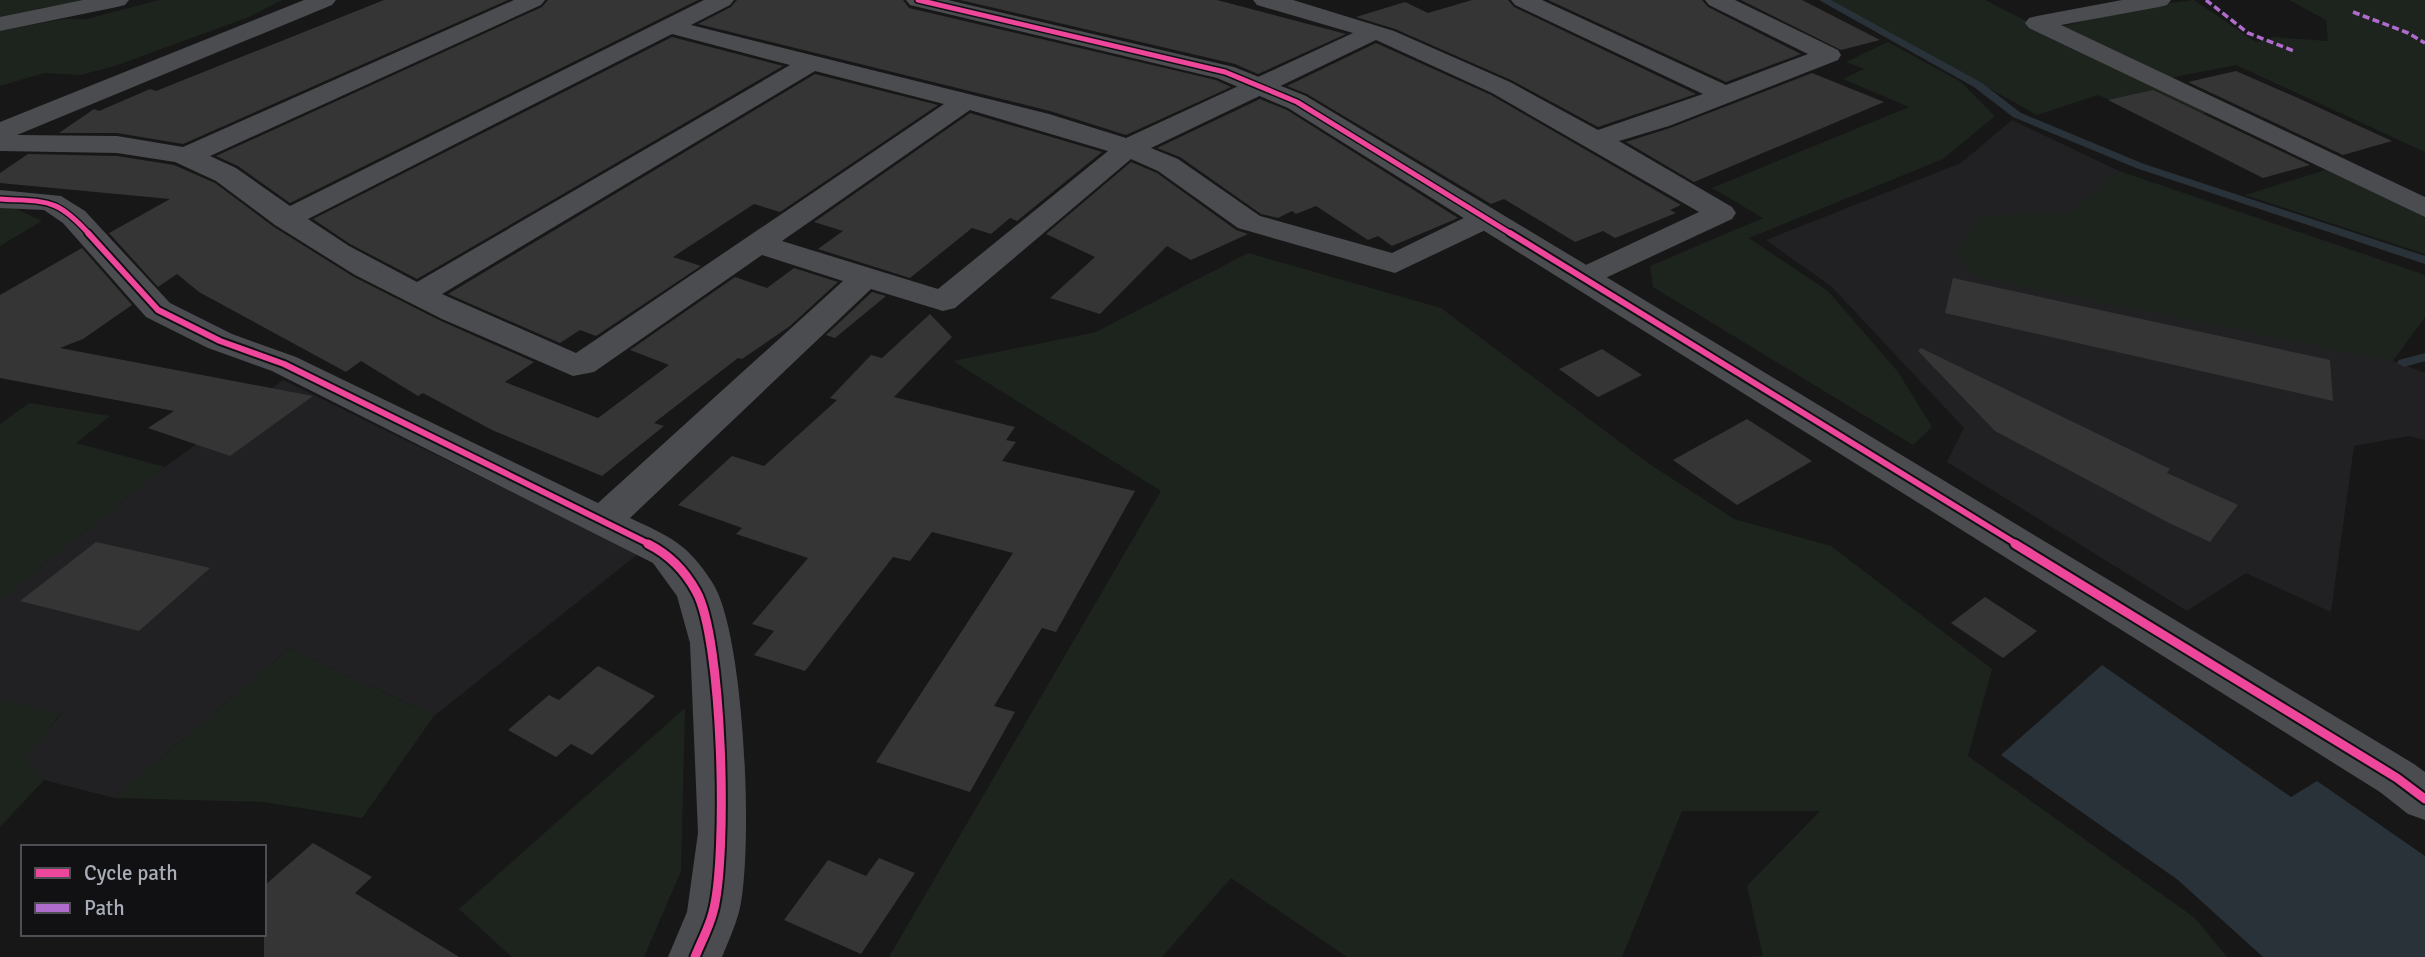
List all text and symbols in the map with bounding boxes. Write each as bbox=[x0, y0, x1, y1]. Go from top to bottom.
legend bbox=[21, 845, 266, 936]
text: Cycle path bbox=[84, 860, 178, 886]
text: Path bbox=[84, 895, 125, 921]

